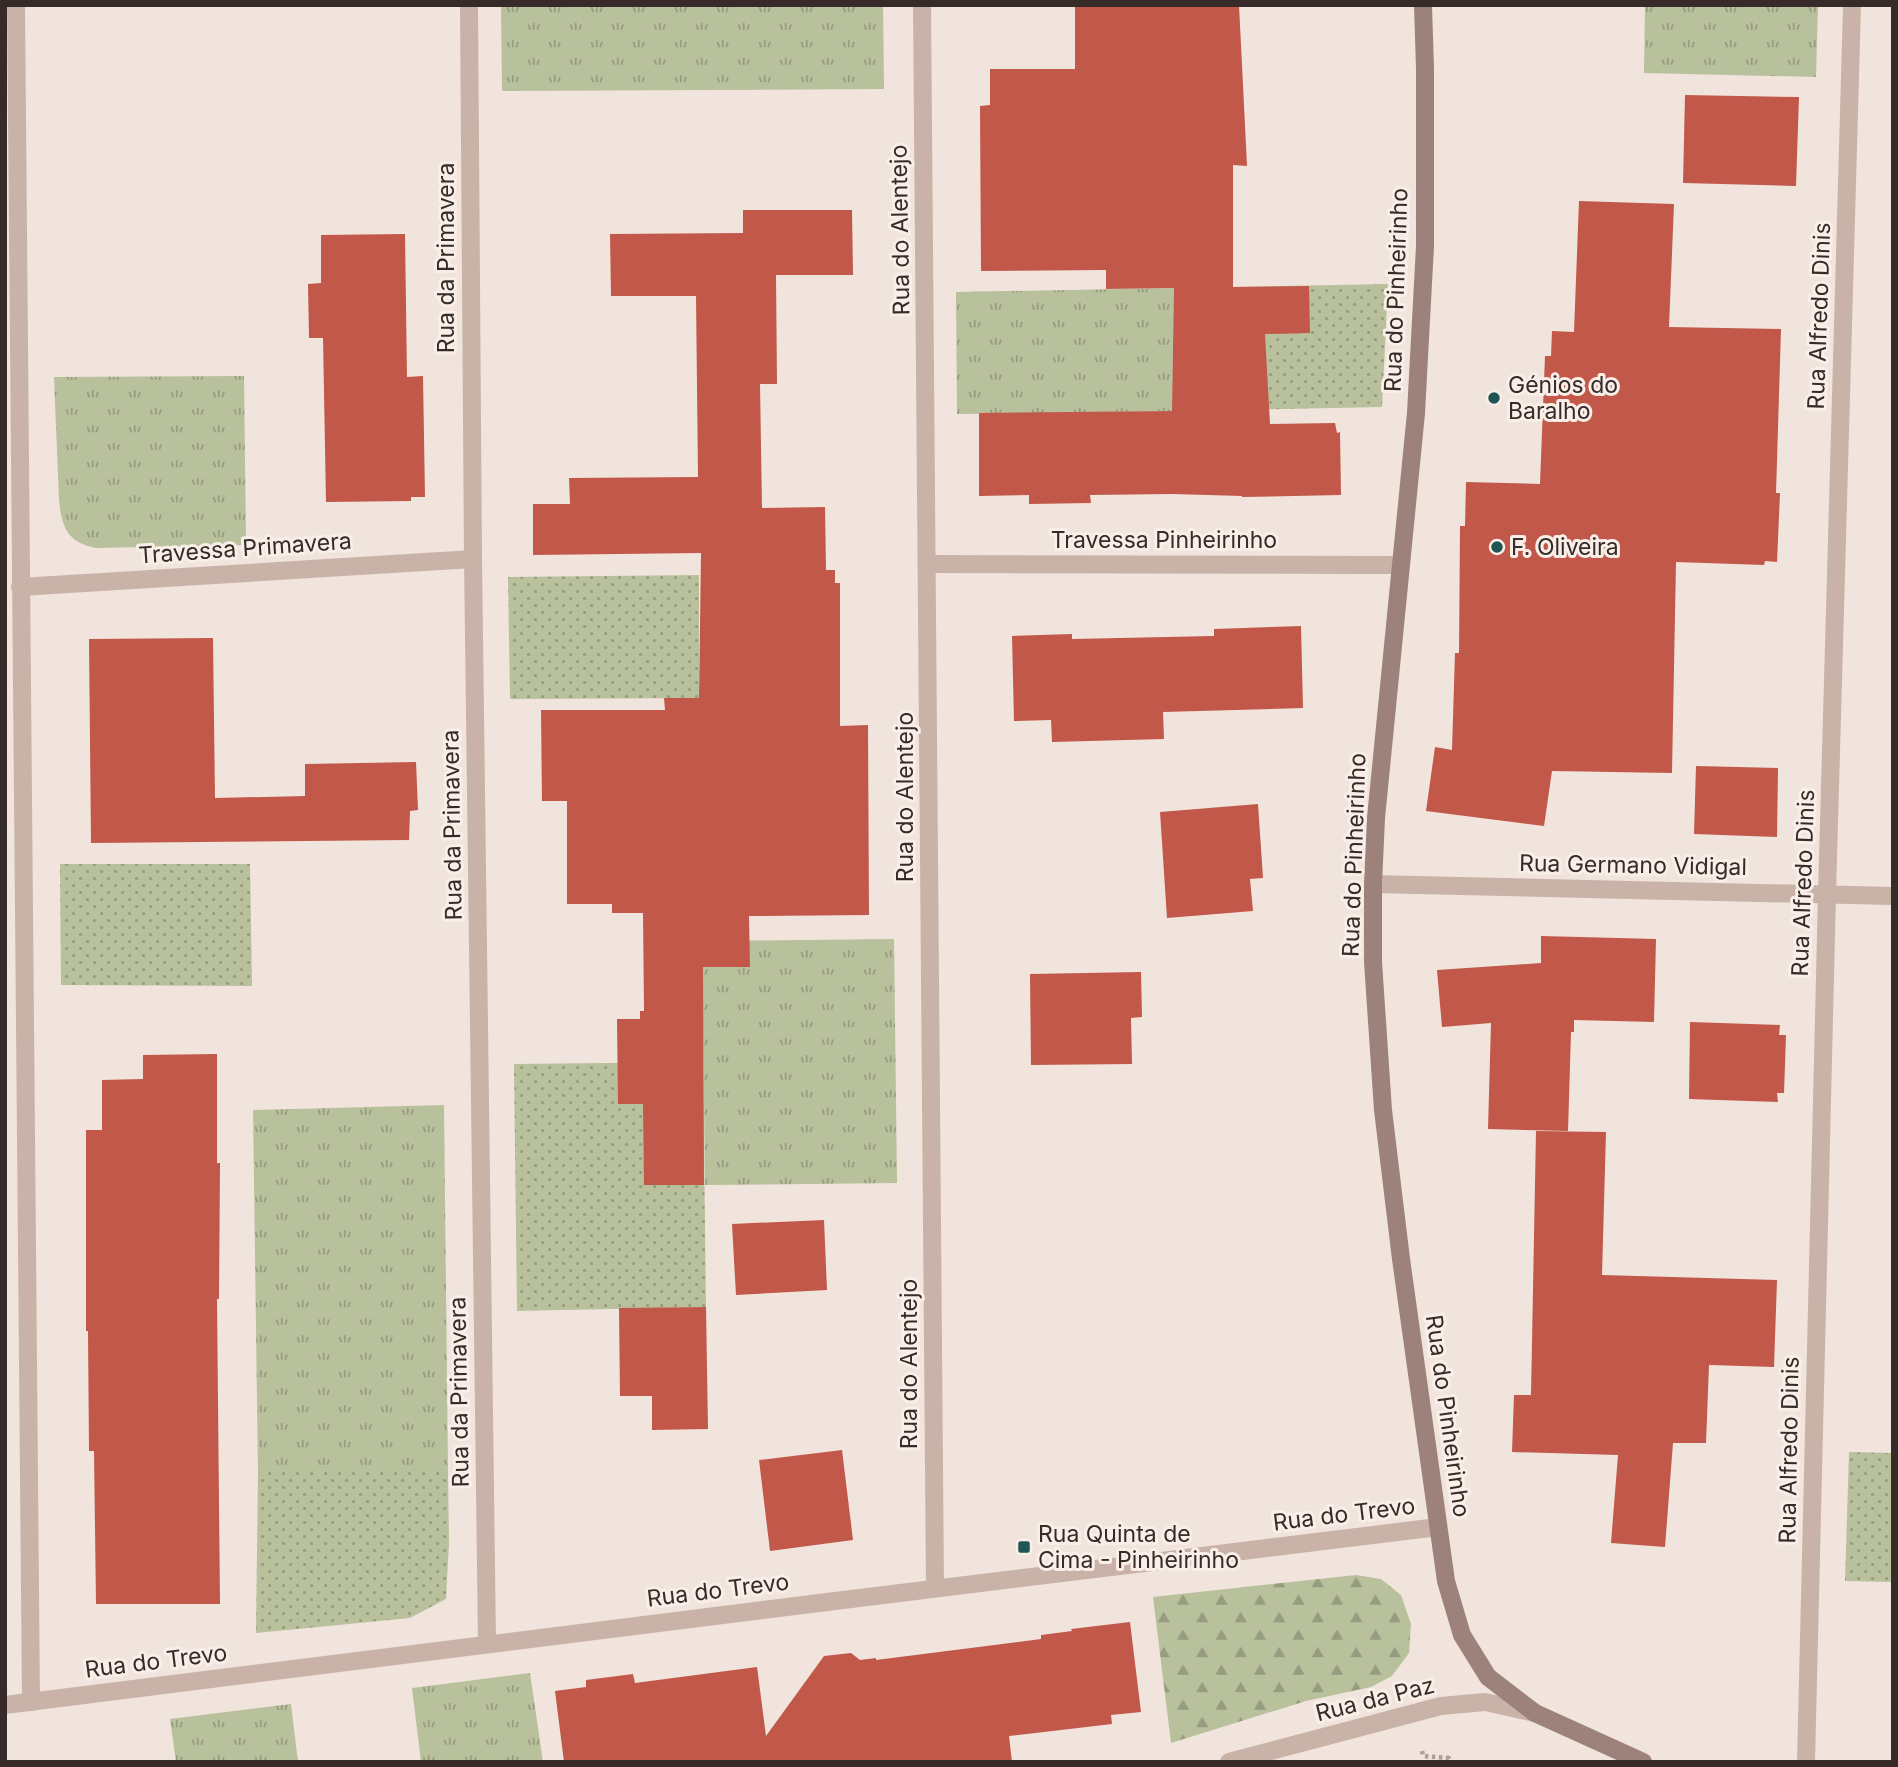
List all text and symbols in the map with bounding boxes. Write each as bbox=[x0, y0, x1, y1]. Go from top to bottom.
street label: Rua do Alentejo bbox=[885, 144, 915, 316]
street label: Rua da Primavera bbox=[432, 163, 460, 353]
street label: Rua do Pinheirinho bbox=[1378, 188, 1414, 392]
street label: Rua Alfredo Dinis bbox=[1802, 222, 1836, 410]
place label: Génios do Baralho bbox=[1508, 371, 1618, 425]
marker: Génios do Baralho bbox=[1486, 390, 1502, 406]
street label: Travessa Pinheirinho bbox=[1051, 526, 1277, 554]
street label: Travessa Primavera bbox=[137, 527, 353, 569]
place label: F. Oliveira bbox=[1511, 533, 1619, 561]
marker: F. Oliveira bbox=[1489, 539, 1505, 555]
street label: Rua do Alentejo bbox=[891, 712, 919, 882]
street label: Rua da Primavera bbox=[436, 729, 468, 921]
street label: Rua do Pinheirinho bbox=[1336, 753, 1372, 957]
street label: Rua Alfredo Dinis bbox=[1786, 789, 1820, 977]
street label: Rua Germano Vidigal bbox=[1519, 849, 1747, 881]
street label: Rua do Alentejo bbox=[895, 1279, 923, 1449]
street label: Rua da Primavera bbox=[443, 1296, 475, 1488]
street label: Rua do Pinheirinho bbox=[1420, 1313, 1476, 1519]
street label: Rua Alfredo Dinis bbox=[1773, 1356, 1805, 1544]
street label: Rua do Trevo bbox=[1271, 1491, 1417, 1537]
place label: Rua Quinta de Cima - Pinheirinho bbox=[1038, 1520, 1239, 1574]
marker: Rua Quinta de Cima - Pinheirinho bbox=[1016, 1539, 1032, 1555]
street label: Rua do Trevo bbox=[645, 1567, 791, 1613]
street label: Rua do Trevo bbox=[83, 1638, 229, 1684]
street label: Rua da Paz bbox=[1313, 1671, 1437, 1727]

